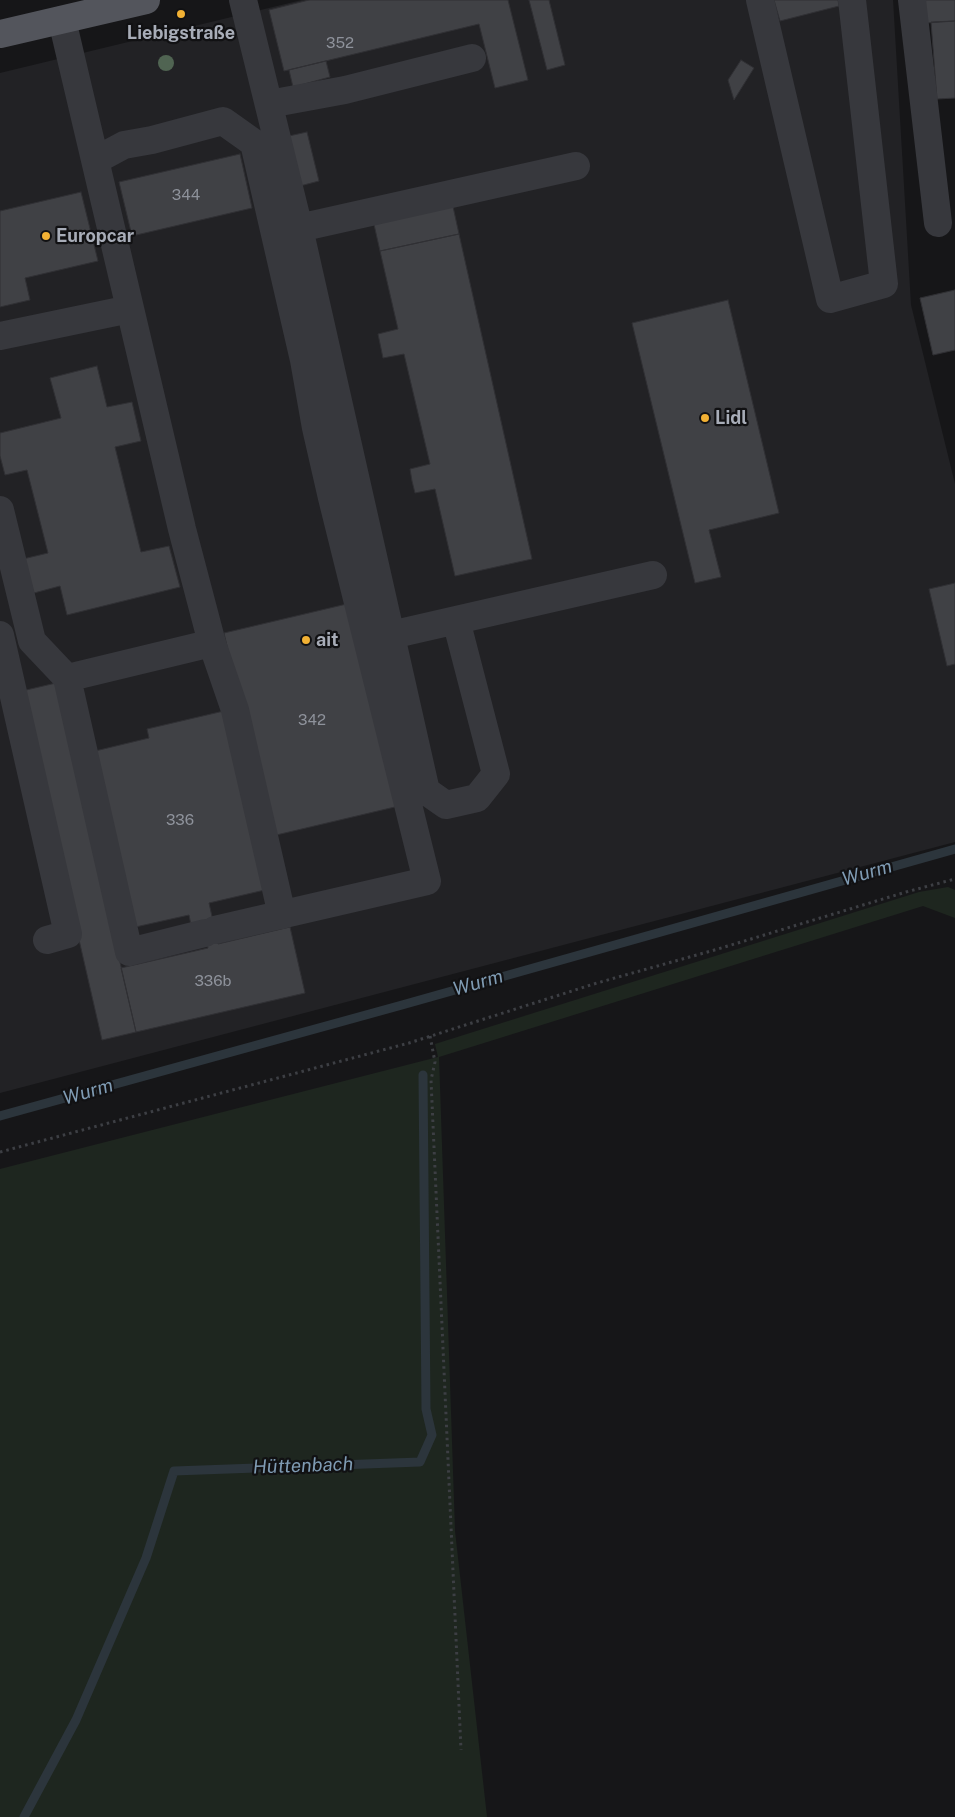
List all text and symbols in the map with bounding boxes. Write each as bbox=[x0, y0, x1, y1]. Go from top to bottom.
marker: Liebigstraße bbox=[175, 8, 187, 20]
place label: Liebigstraße bbox=[127, 22, 235, 44]
house number: 352 bbox=[326, 34, 354, 52]
house number: 344 bbox=[172, 186, 200, 204]
place label: Europcar bbox=[56, 225, 134, 247]
marker: Europcar bbox=[40, 230, 52, 242]
place label: Lidl bbox=[715, 407, 747, 429]
marker: Lidl bbox=[699, 412, 711, 424]
place label: ait bbox=[316, 629, 338, 651]
marker: ait bbox=[300, 634, 312, 646]
house number: 342 bbox=[298, 711, 326, 729]
house number: 336 bbox=[166, 811, 194, 829]
water label: Wurm bbox=[839, 855, 895, 891]
water label: Wurm bbox=[450, 965, 506, 1001]
house number: 336b bbox=[195, 972, 231, 990]
water label: Wurm bbox=[60, 1074, 116, 1110]
water label: Hüttenbach bbox=[252, 1453, 354, 1479]

